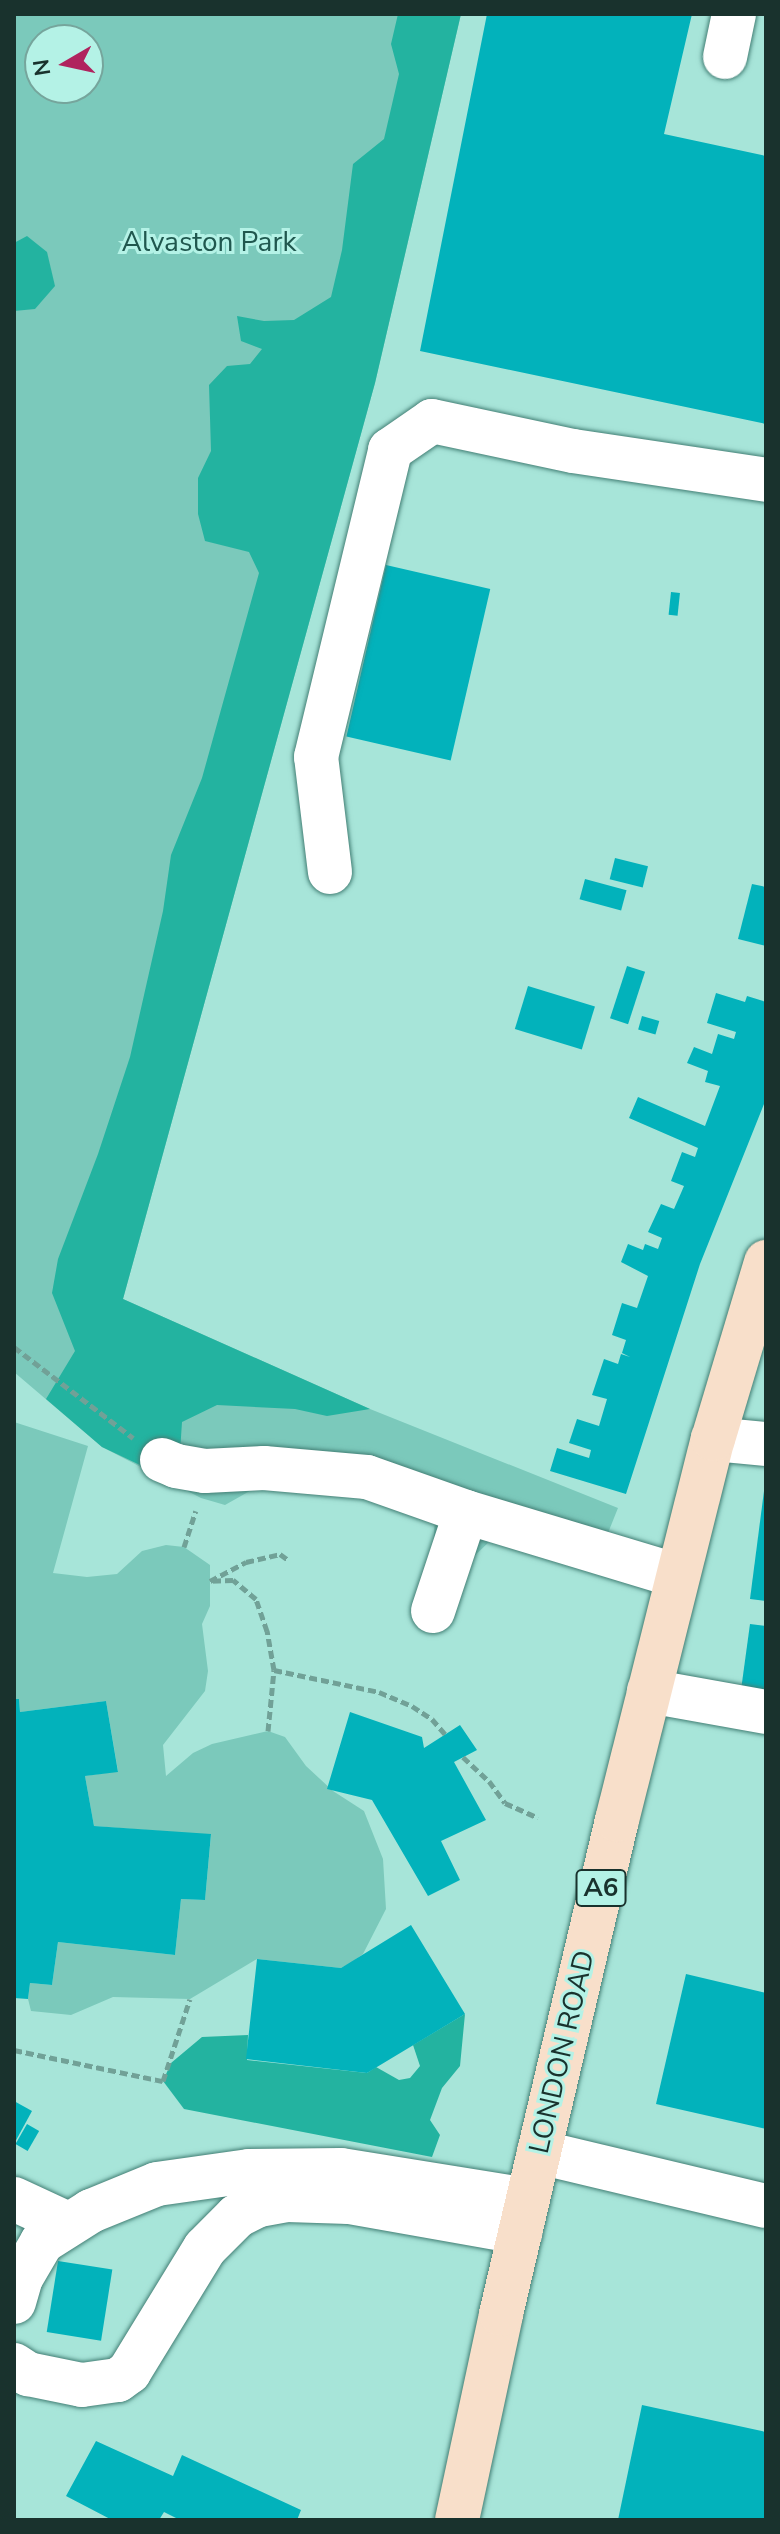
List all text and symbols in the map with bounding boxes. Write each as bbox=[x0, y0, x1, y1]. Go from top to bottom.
north arrow bbox=[24, 24, 104, 104]
text: N bbox=[26, 57, 58, 78]
park label: Alvaston Park bbox=[122, 225, 296, 259]
road number: A6 bbox=[575, 1866, 627, 1910]
street label: LONDON ROAD bbox=[522, 1947, 602, 2157]

